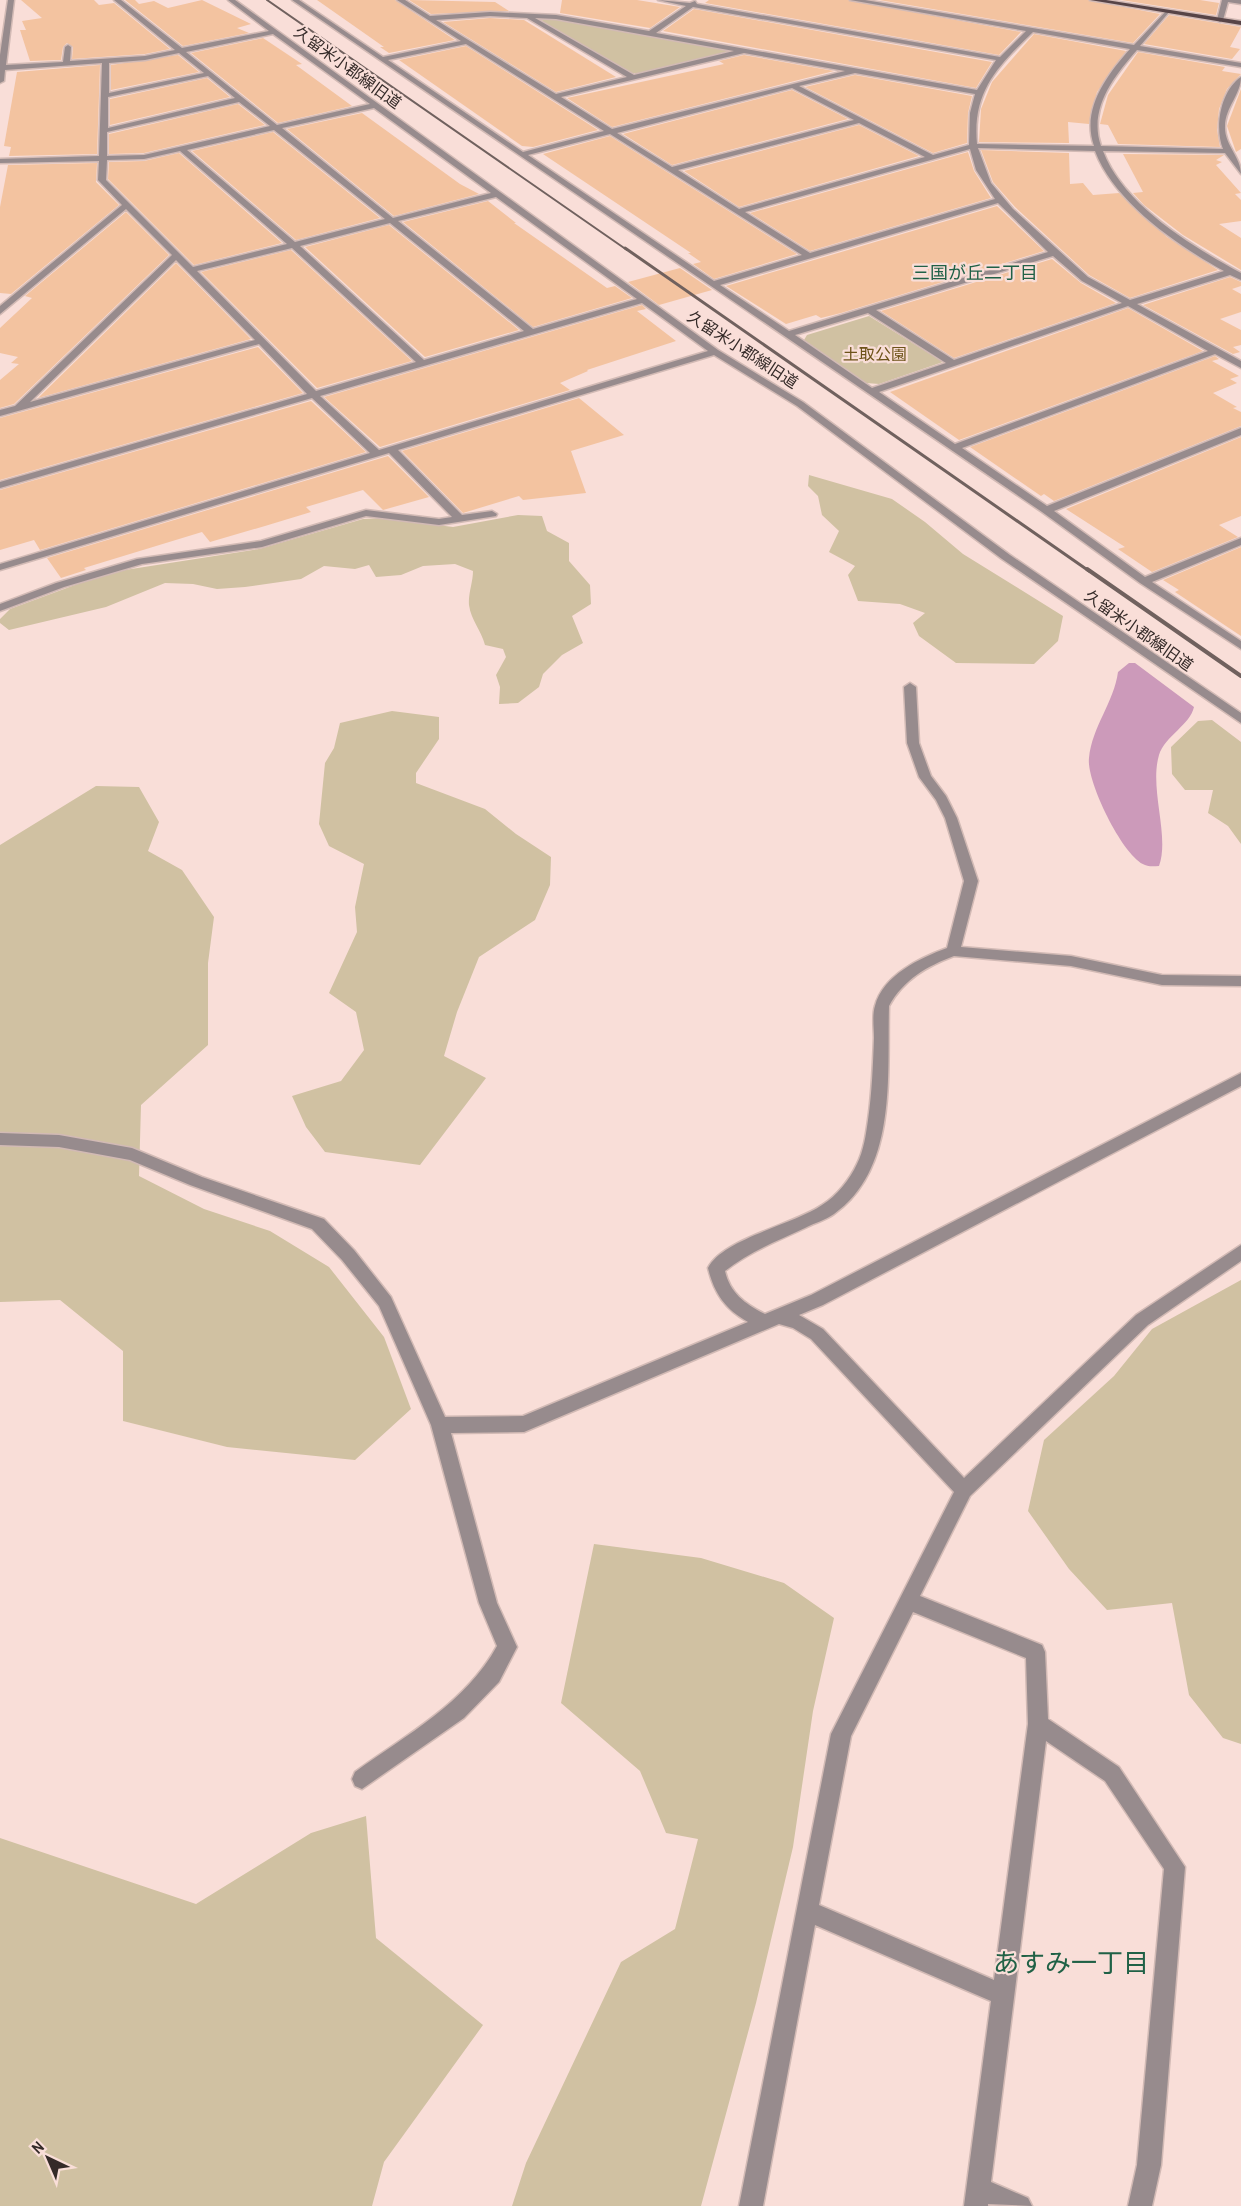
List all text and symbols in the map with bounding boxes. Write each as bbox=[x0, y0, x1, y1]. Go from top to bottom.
street label: 久留米小郡線旧道 bbox=[290, 20, 406, 114]
district label: 三国が丘二丁目 bbox=[912, 260, 1038, 285]
street label: 久留米小郡線旧道 bbox=[683, 305, 803, 393]
park label: 土取公園 bbox=[843, 343, 907, 365]
street label: 久留米小郡線旧道 bbox=[1080, 584, 1198, 676]
district label: あすみ一丁目 bbox=[993, 1945, 1149, 1980]
north arrow bbox=[18, 2128, 78, 2188]
text: N bbox=[27, 2136, 49, 2158]

